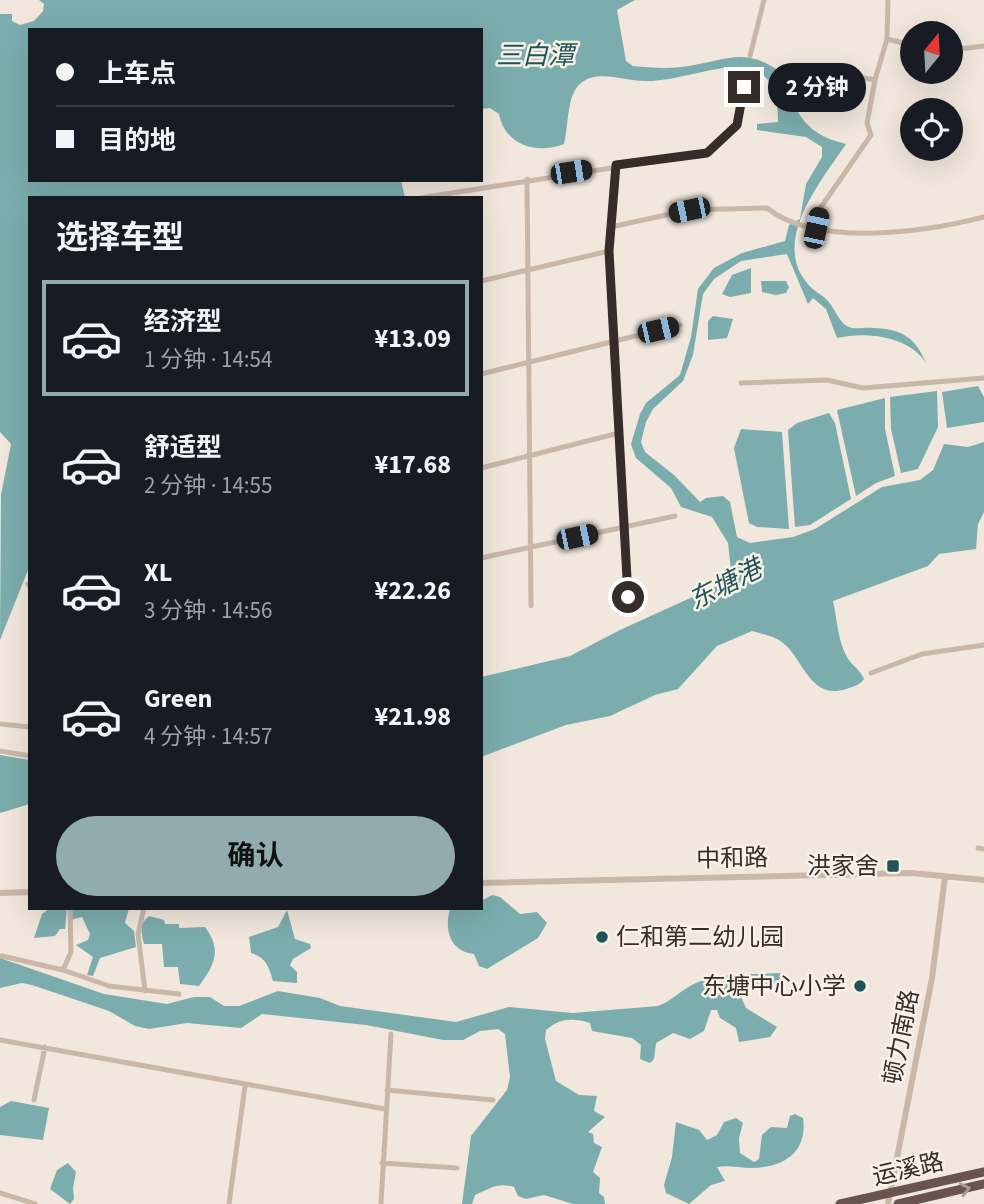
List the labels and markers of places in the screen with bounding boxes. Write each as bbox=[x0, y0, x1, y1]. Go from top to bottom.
place label: 洪家舍 bbox=[807, 849, 879, 884]
marker: 洪家舍 bbox=[885, 858, 901, 874]
place label: 仁和第二幼儿园 bbox=[616, 920, 784, 955]
marker: 仁和第二幼儿园 bbox=[594, 929, 610, 945]
place label: 东塘中心小学 bbox=[702, 969, 846, 1004]
marker: 东塘中心小学 bbox=[852, 978, 868, 994]

